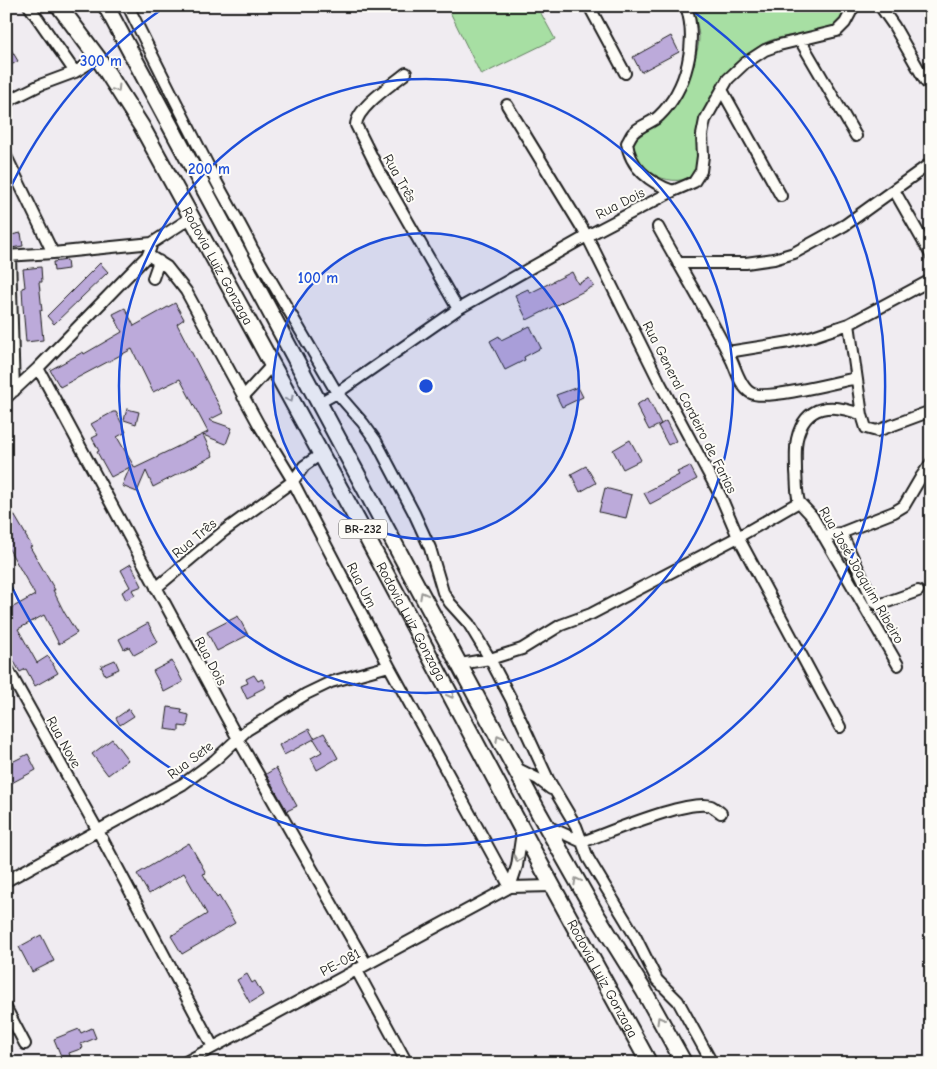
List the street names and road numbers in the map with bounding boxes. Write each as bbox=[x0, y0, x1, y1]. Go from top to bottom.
street label: Rua Três bbox=[379, 151, 420, 206]
street label: Rua Dois bbox=[593, 184, 648, 223]
street label: Rodovia Luiz Gonzaga bbox=[178, 204, 257, 328]
street label: Rua General Cordeiro de Farias bbox=[639, 318, 741, 496]
street label: Rua José Joaquim Ribeiro bbox=[815, 504, 908, 647]
street label: Rua Três bbox=[169, 515, 220, 562]
road number: BR-232 bbox=[339, 520, 387, 538]
street label: Rodovia Luiz Gonzaga bbox=[372, 559, 449, 684]
street label: Rua Um bbox=[343, 560, 380, 611]
street label: Rua Dois bbox=[191, 634, 230, 689]
street label: Rua Nove bbox=[42, 713, 85, 771]
street label: Rua Sete bbox=[164, 738, 216, 783]
street label: Rodovia Luiz Gonzaga bbox=[563, 917, 641, 1041]
street label: PE-081 bbox=[317, 945, 363, 980]

